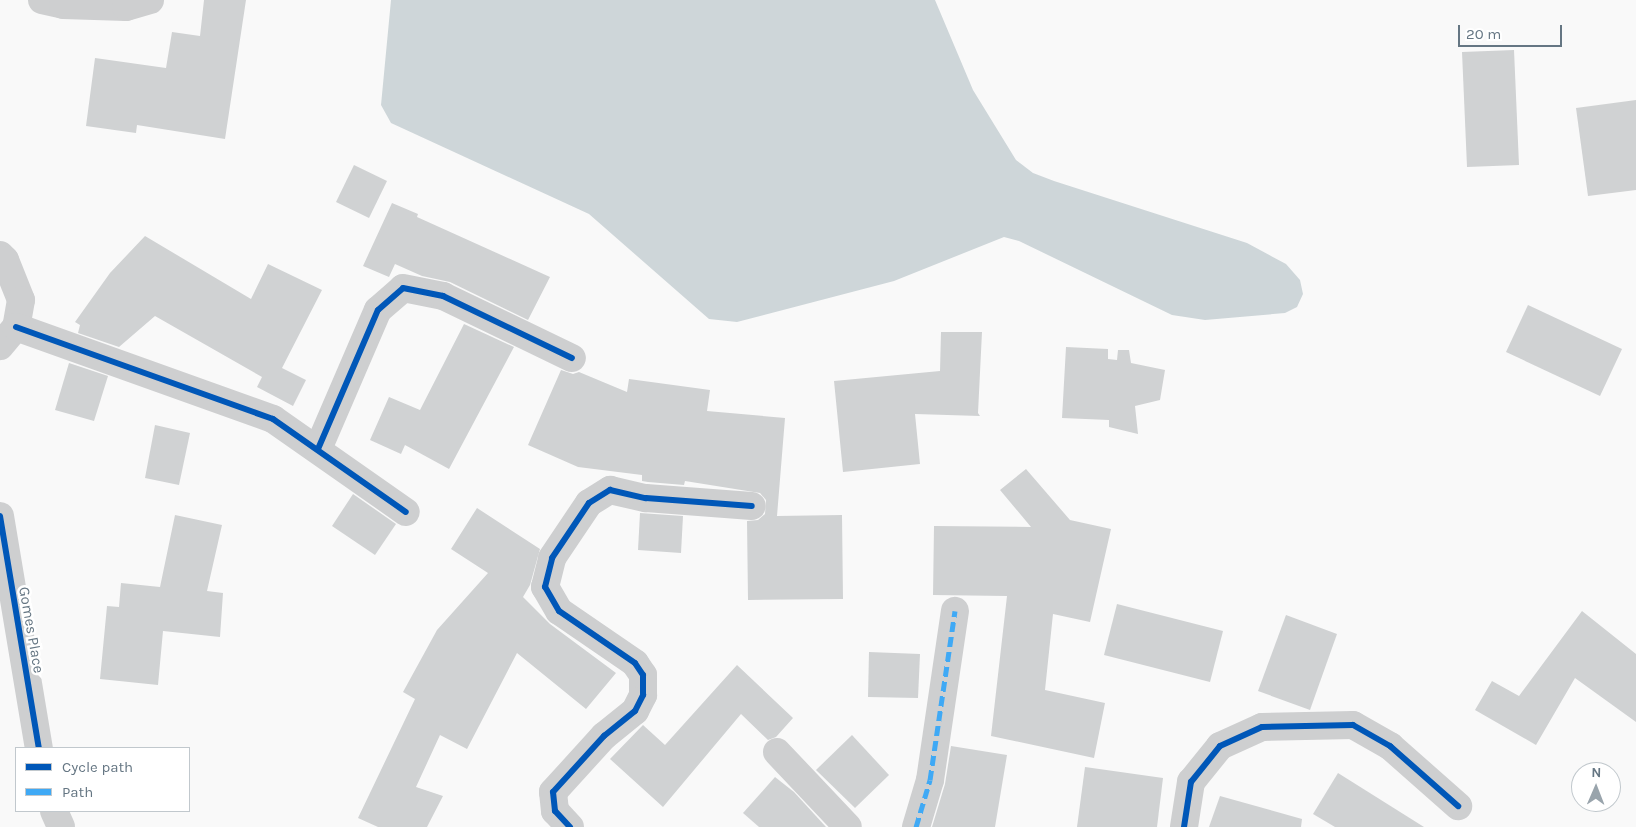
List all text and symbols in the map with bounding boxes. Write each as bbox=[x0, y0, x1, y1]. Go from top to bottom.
scale bar bbox=[1461, 15, 1565, 47]
text: 20 m bbox=[1466, 25, 1501, 43]
street label: Gomes Place bbox=[15, 585, 47, 675]
legend bbox=[15, 747, 190, 812]
text: Cycle path bbox=[62, 758, 133, 776]
north arrow bbox=[1571, 762, 1621, 812]
text: N bbox=[1591, 764, 1601, 781]
text: Path bbox=[62, 783, 93, 801]

